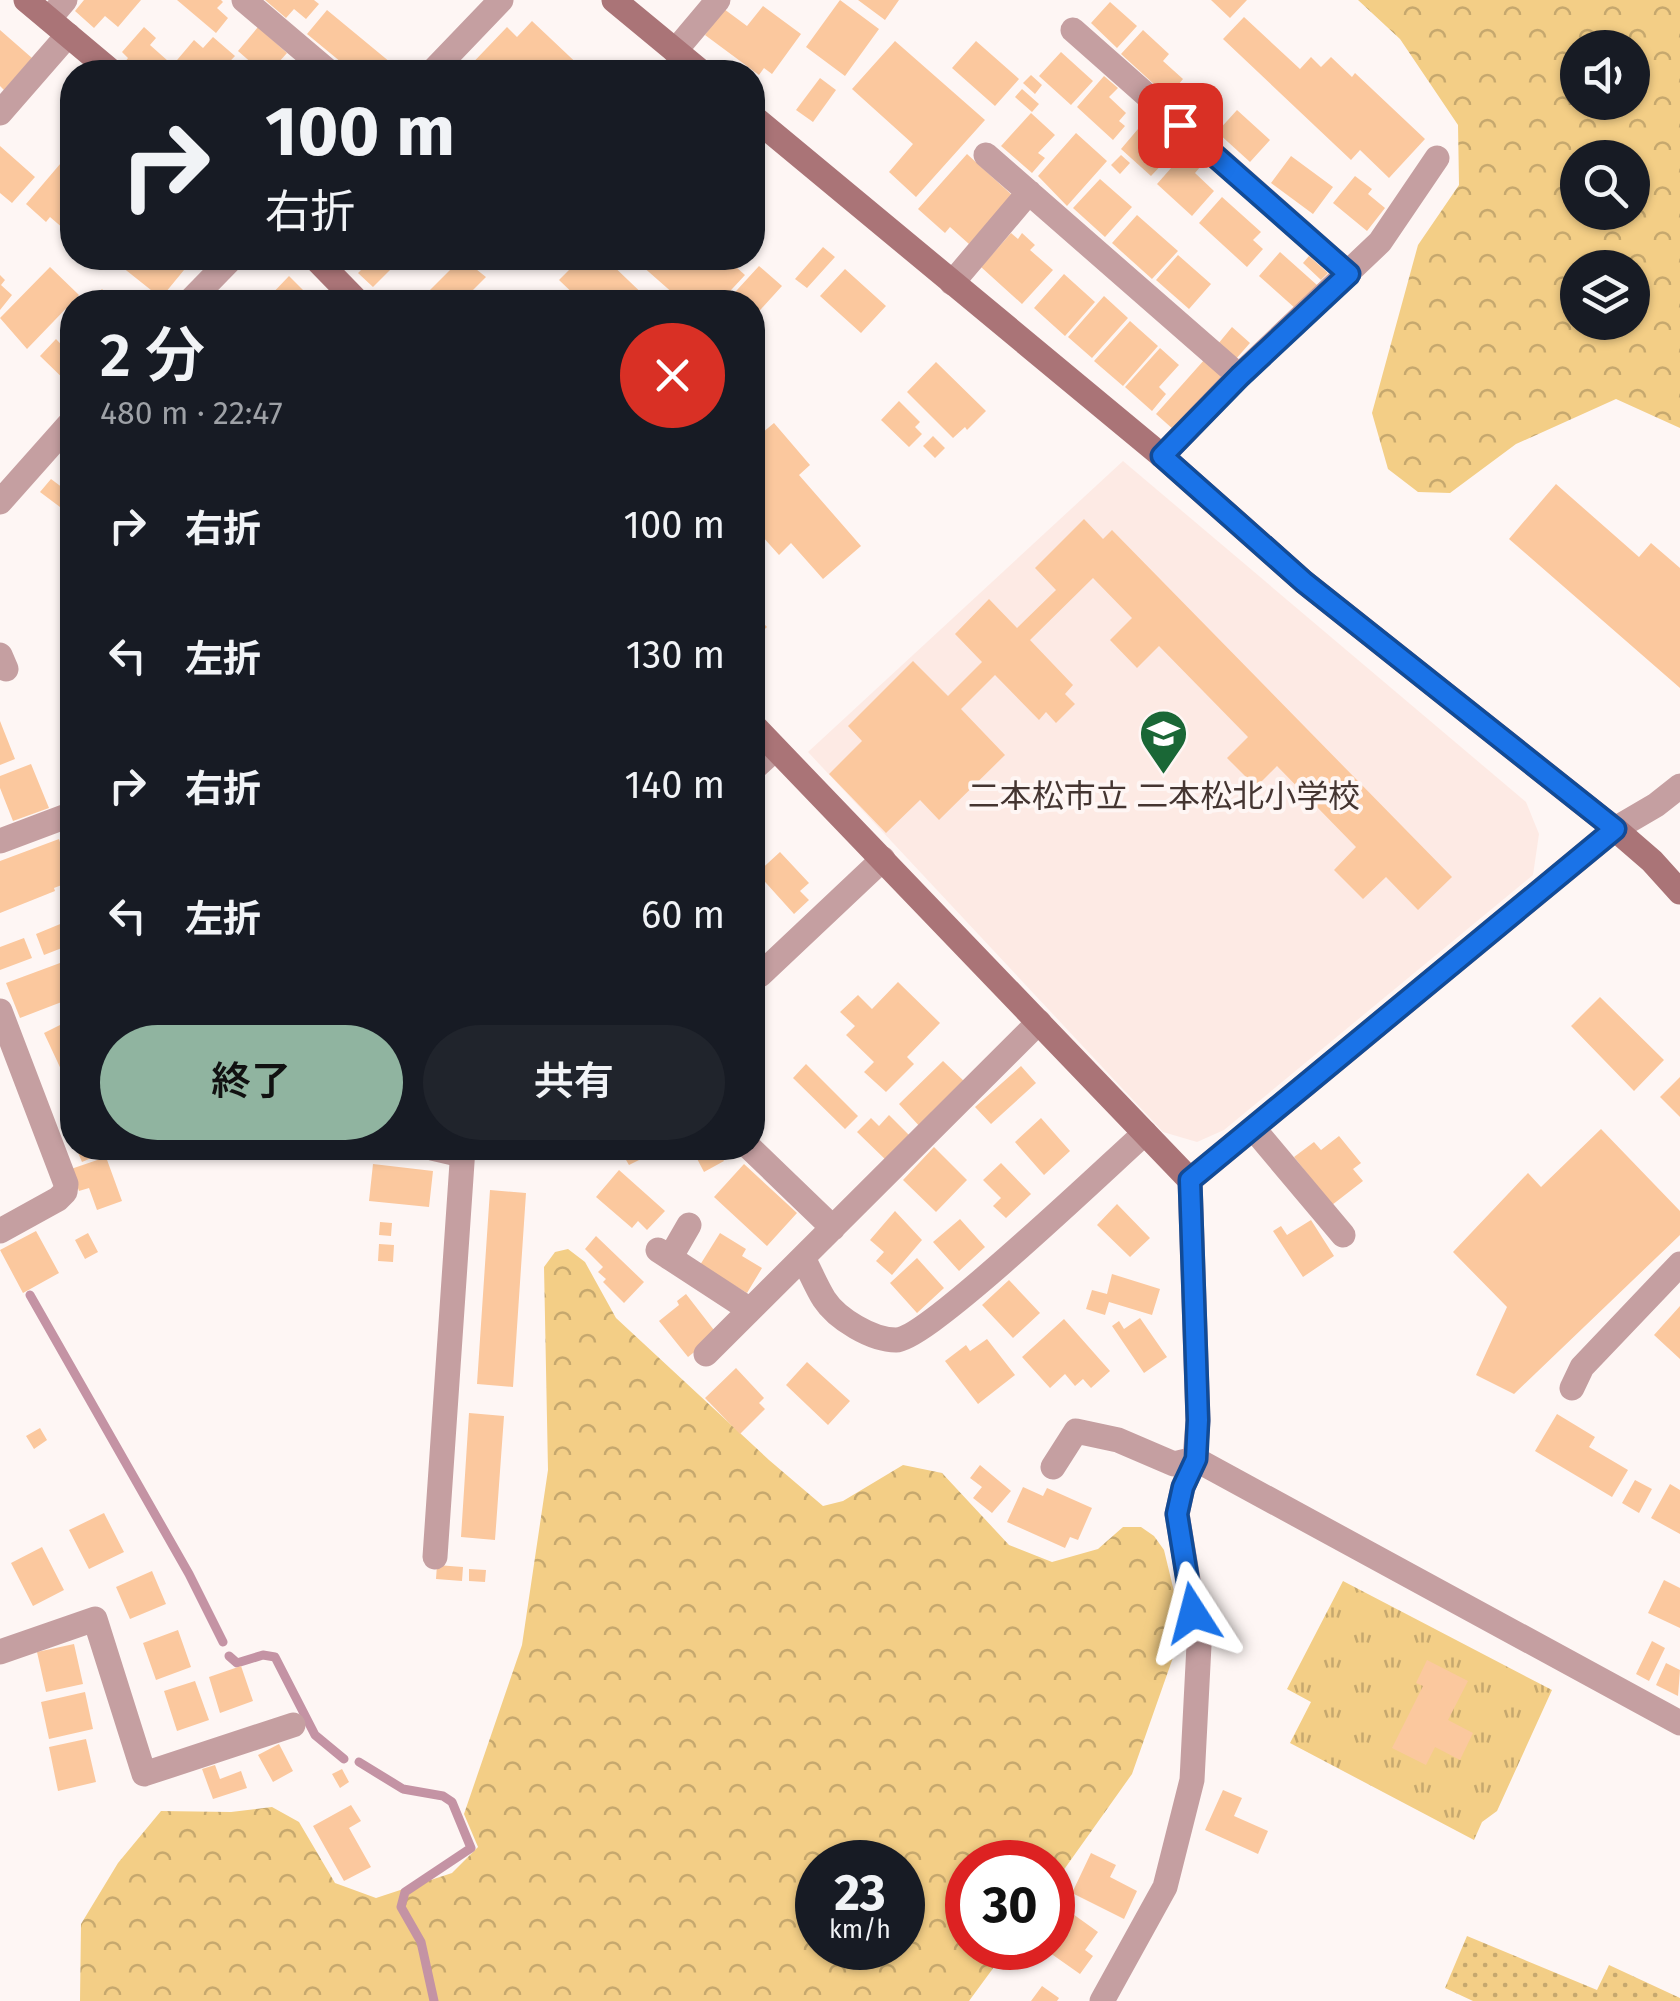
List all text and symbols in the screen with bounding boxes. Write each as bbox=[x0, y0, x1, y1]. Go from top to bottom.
map controls bbox=[1560, 30, 1650, 340]
button: sound bbox=[1560, 30, 1650, 120]
pin bbox=[1138, 83, 1223, 168]
text: 100 m bbox=[265, 90, 455, 174]
icon: arrive bbox=[1153, 98, 1208, 153]
icon: right bbox=[100, 100, 230, 230]
button: search bbox=[1560, 140, 1650, 230]
text: 右折 bbox=[265, 185, 355, 239]
button: layers bbox=[1560, 250, 1650, 340]
text: 2 分 bbox=[100, 320, 205, 392]
button: close bbox=[620, 323, 725, 428]
text: 480 m · 22:47 bbox=[100, 394, 283, 432]
icon: right bbox=[100, 498, 155, 553]
text: 100 m bbox=[624, 502, 725, 548]
text: 右折 bbox=[185, 506, 261, 552]
icon: left bbox=[100, 628, 155, 683]
text: 130 m bbox=[626, 632, 725, 678]
text: 左折 bbox=[185, 636, 261, 682]
school or university icon: 二本松市立 二本松北小学校 bbox=[1138, 708, 1190, 776]
icon: right bbox=[100, 758, 155, 813]
text: 140 m bbox=[624, 762, 725, 808]
text: 右折 bbox=[185, 766, 261, 812]
place label: 二本松市立 二本松北小学校 bbox=[968, 777, 1360, 815]
icon: left bbox=[100, 888, 155, 943]
text: 60 m bbox=[641, 892, 725, 938]
text: 左折 bbox=[185, 896, 261, 942]
button: 終了 bbox=[100, 1025, 403, 1140]
button: 共有 bbox=[423, 1025, 725, 1140]
position arrow bbox=[1141, 1561, 1245, 1665]
speed limit sign: 30 bbox=[945, 1840, 1075, 1970]
text: 23 bbox=[834, 1863, 886, 1923]
text: km/h bbox=[829, 1915, 891, 1945]

